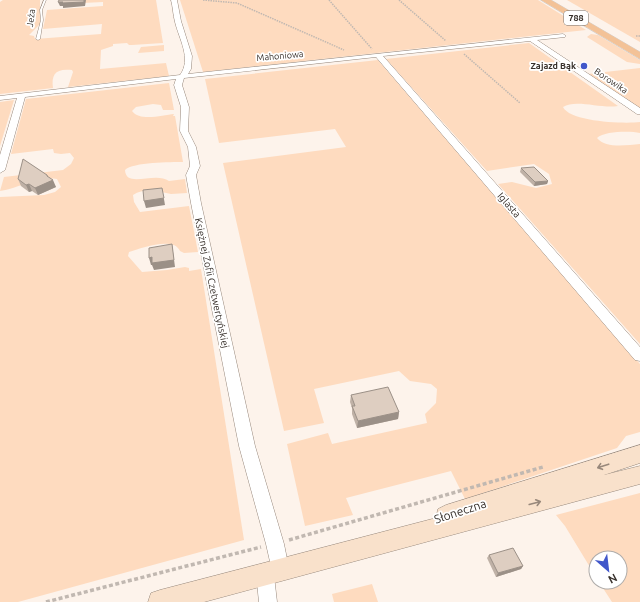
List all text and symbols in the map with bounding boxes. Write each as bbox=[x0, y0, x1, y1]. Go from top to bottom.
street label: Jeża bbox=[25, 8, 37, 28]
road number: 788 bbox=[564, 11, 588, 25]
street label: Mahoniowa bbox=[256, 49, 304, 63]
place label: Zajazd Bąk bbox=[530, 61, 576, 71]
marker: Zajazd Bąk bbox=[579, 61, 589, 71]
street label: Borowika bbox=[592, 66, 630, 96]
street label: Iglasta bbox=[495, 190, 523, 220]
street label: Księżnej Zofii Czetwertyńskiej bbox=[193, 217, 231, 349]
one-way arrow bbox=[597, 463, 610, 470]
street label: Słoneczna bbox=[432, 496, 488, 526]
one-way arrow bbox=[528, 499, 541, 506]
north arrow bbox=[588, 550, 628, 590]
text: N bbox=[606, 572, 619, 586]

